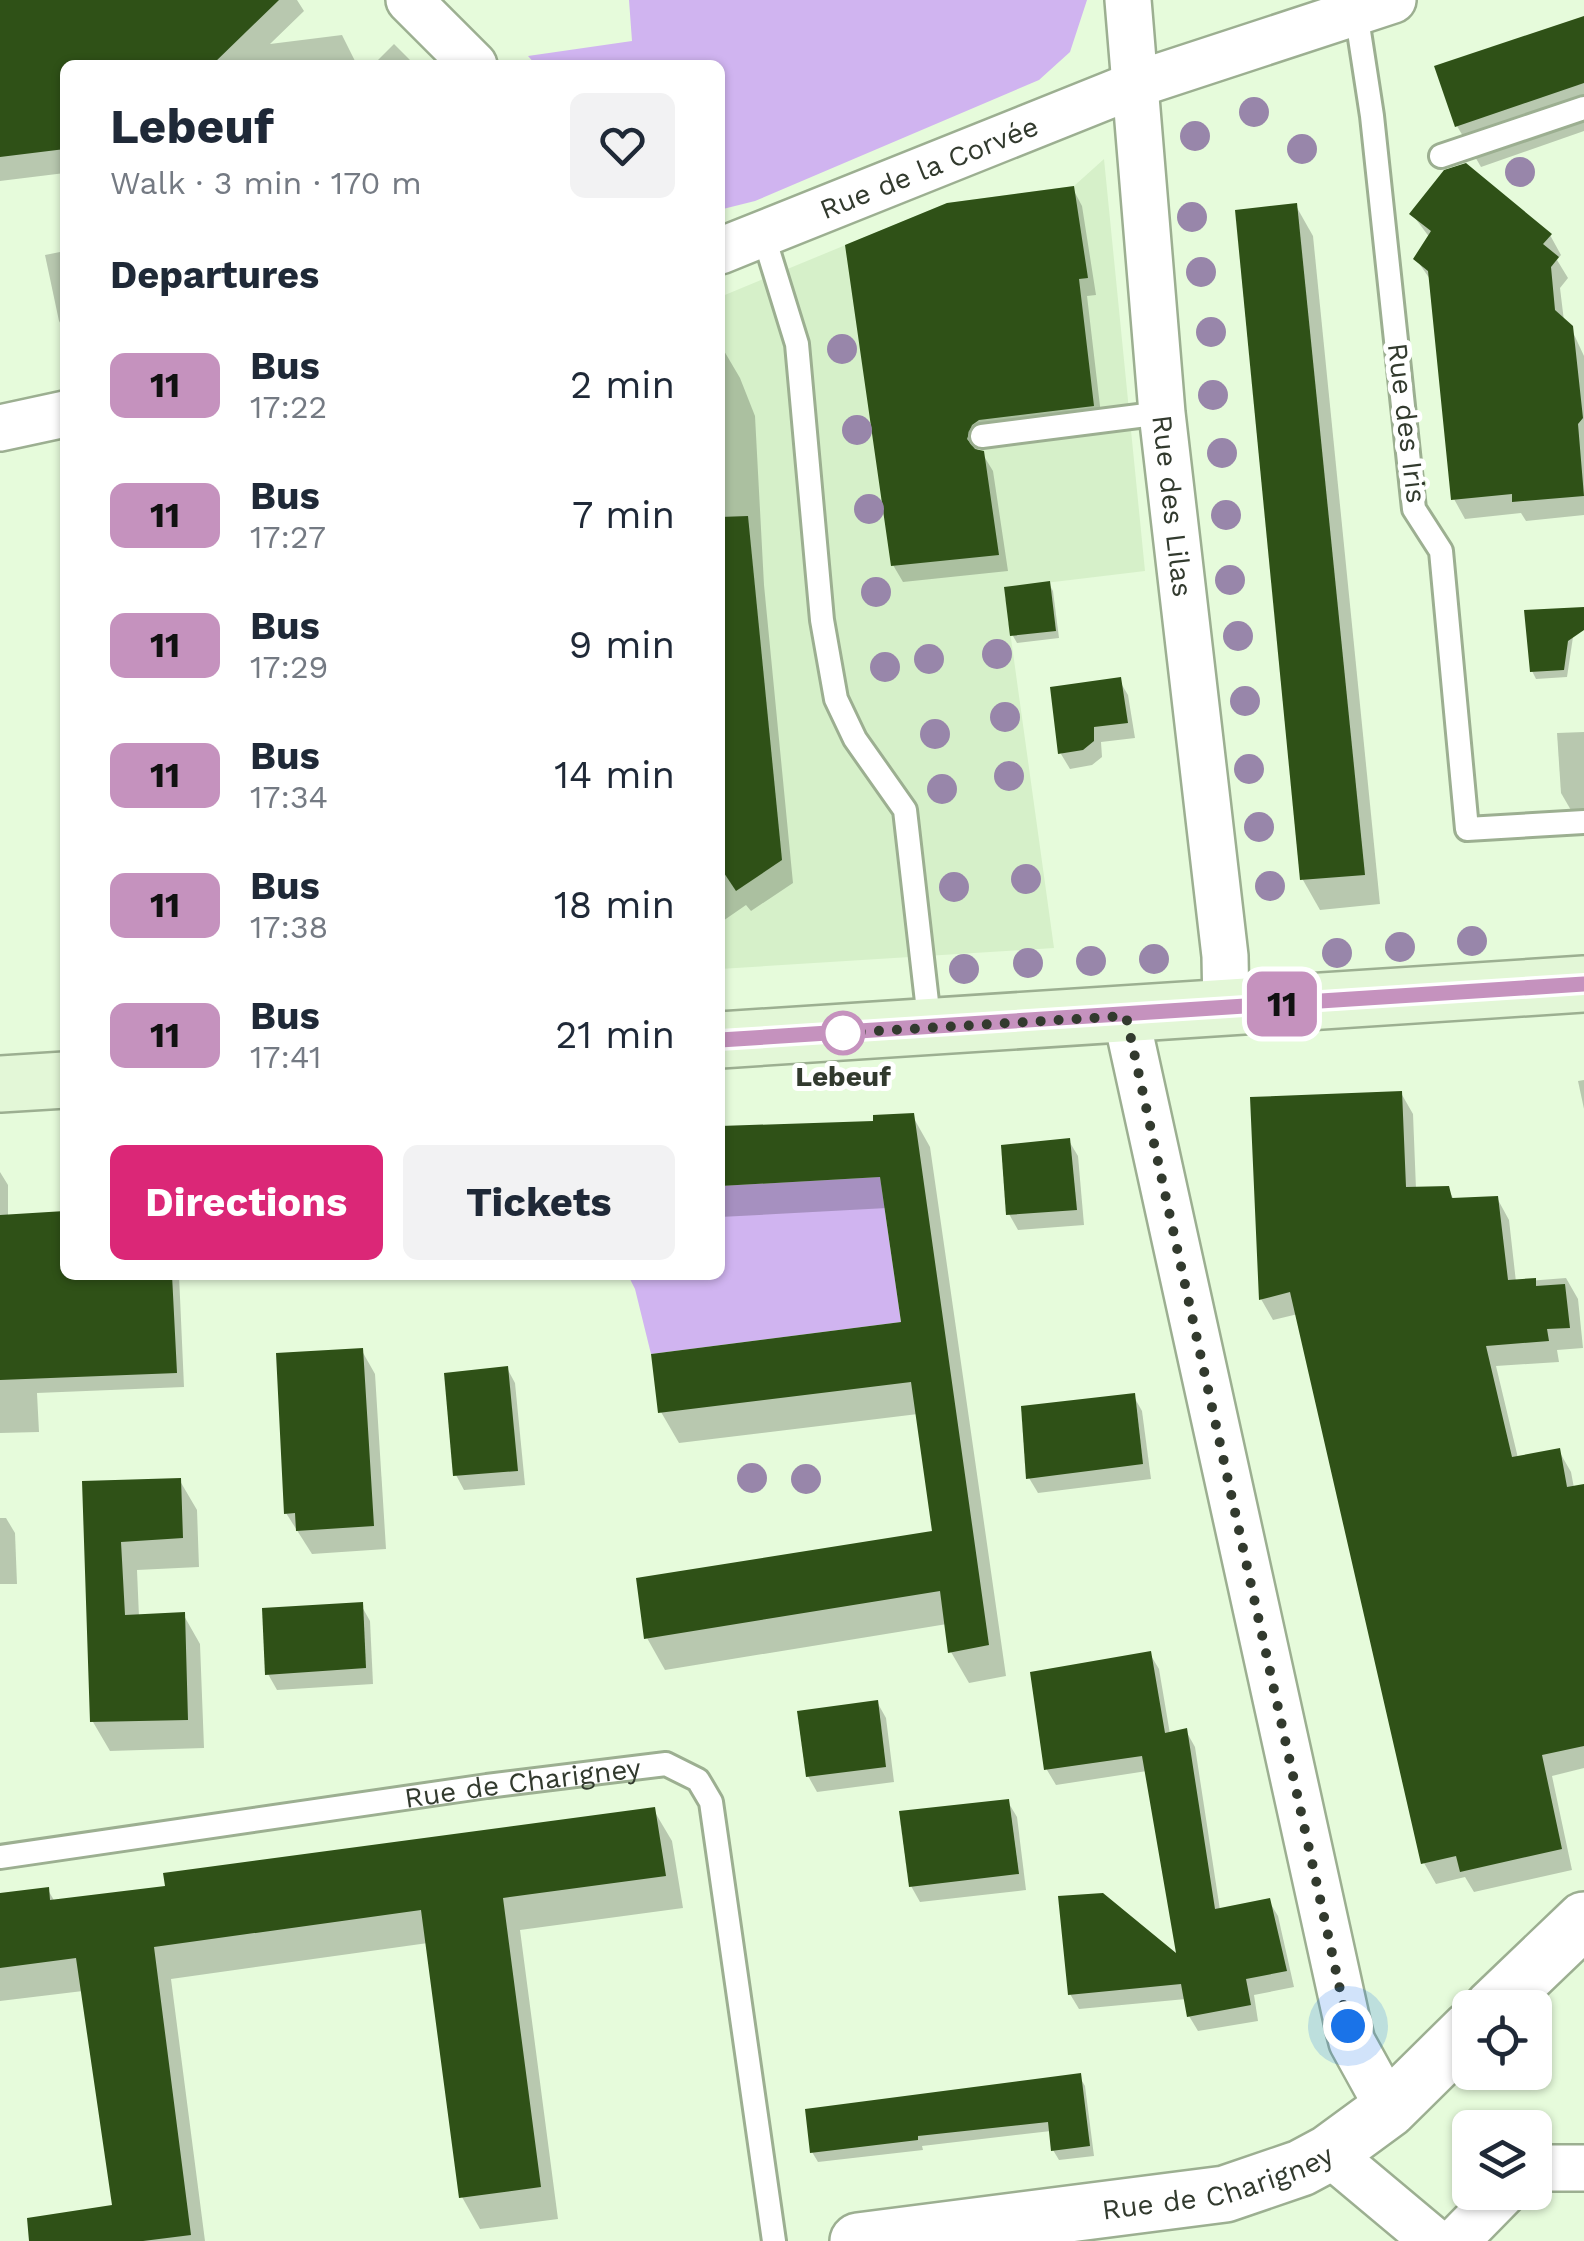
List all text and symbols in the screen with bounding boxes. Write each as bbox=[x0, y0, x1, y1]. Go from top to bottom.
button: heart bbox=[570, 93, 675, 198]
text: Lebeuf bbox=[110, 98, 274, 155]
street label: Rue de la Corvée bbox=[815, 109, 1043, 226]
text: Walk · 3 min · 170 m bbox=[110, 164, 422, 202]
text: Departures bbox=[110, 253, 319, 297]
street label: Rue des Iris bbox=[1381, 341, 1433, 505]
text: Bus bbox=[250, 344, 320, 388]
text: 2 min bbox=[570, 363, 675, 407]
text: 11 bbox=[150, 364, 180, 406]
text: 17:22 bbox=[250, 388, 327, 426]
street label: Rue des Lilas bbox=[1146, 413, 1200, 599]
text: Bus bbox=[250, 474, 320, 518]
text: 7 min bbox=[572, 493, 675, 537]
text: 11 bbox=[150, 494, 180, 536]
text: 17:27 bbox=[250, 518, 326, 556]
text: Bus bbox=[250, 604, 320, 648]
text: 9 min bbox=[569, 623, 675, 667]
text: 11 bbox=[150, 624, 180, 666]
text: 17:29 bbox=[250, 648, 328, 686]
text: Bus bbox=[250, 734, 320, 778]
text: 14 min bbox=[554, 753, 675, 797]
text: 11 bbox=[150, 754, 180, 796]
text: 17:34 bbox=[250, 778, 328, 816]
text: Bus bbox=[250, 864, 320, 908]
text: 18 min bbox=[554, 883, 675, 927]
text: 11 bbox=[150, 884, 180, 926]
text: 17:38 bbox=[250, 908, 328, 946]
line badge: 11 bbox=[1237, 972, 1327, 1036]
text: 11 bbox=[1267, 983, 1297, 1025]
text: Bus bbox=[250, 994, 320, 1038]
marker: Lebeuf bbox=[822, 1012, 864, 1054]
text: 21 min bbox=[555, 1013, 675, 1057]
text: 11 bbox=[150, 1014, 180, 1056]
text: 17:41 bbox=[250, 1038, 321, 1076]
place label: Lebeuf bbox=[795, 1060, 891, 1093]
button: Directions bbox=[110, 1145, 383, 1260]
button: Tickets bbox=[403, 1145, 675, 1260]
street label: Rue de Charigney bbox=[402, 1751, 643, 1814]
map controls bbox=[1452, 1990, 1552, 2210]
button: locate bbox=[1452, 1990, 1552, 2090]
your location bbox=[1323, 2001, 1373, 2051]
button: layers bbox=[1452, 2110, 1552, 2210]
street label: Rue de Charigney bbox=[1100, 2137, 1339, 2226]

